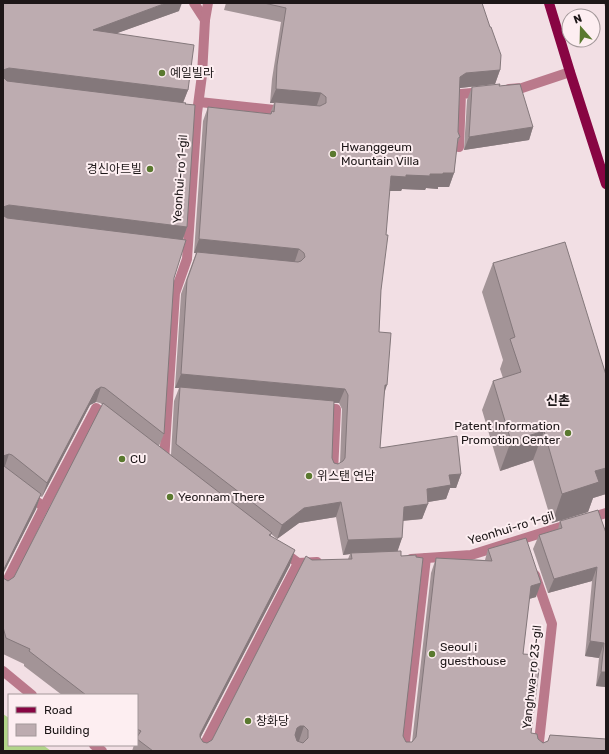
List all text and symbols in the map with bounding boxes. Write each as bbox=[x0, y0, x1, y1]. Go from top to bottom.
north arrow bbox=[561, 8, 601, 48]
text: N bbox=[572, 12, 584, 27]
place label: 예일빌라 bbox=[170, 66, 214, 80]
marker: 예일빌라 bbox=[157, 68, 167, 78]
street label: Yeonhui-ro 1-gil bbox=[170, 134, 190, 224]
place label: Hwanggeum Mountain Villa bbox=[341, 140, 419, 168]
marker: Hwanggeum Mountain Villa bbox=[328, 149, 338, 159]
place label: 경신아트빌 bbox=[87, 162, 142, 176]
marker: 경신아트빌 bbox=[145, 164, 155, 174]
district label: 신촌 bbox=[546, 393, 570, 408]
place label: Patent Information Promotion Center bbox=[454, 419, 560, 447]
marker: Patent Information Promotion Center bbox=[563, 428, 573, 438]
place label: CU bbox=[130, 452, 146, 466]
marker: CU bbox=[117, 454, 127, 464]
place label: 위스탠 연남 bbox=[317, 469, 375, 483]
marker: 위스탠 연남 bbox=[304, 471, 314, 481]
place label: Yeonnam There bbox=[178, 490, 265, 504]
marker: Yeonnam There bbox=[165, 492, 175, 502]
street label: Yeonhui-ro 1-gil bbox=[466, 508, 556, 548]
street label: Yanghwa-ro 23-gil bbox=[520, 624, 544, 729]
place label: Seoul i guesthouse bbox=[440, 640, 506, 668]
marker: Seoul i guesthouse bbox=[427, 649, 437, 659]
legend bbox=[8, 694, 138, 746]
text: Road bbox=[44, 703, 72, 717]
place label: 창화당 bbox=[256, 714, 289, 728]
marker: 창화당 bbox=[243, 716, 253, 726]
text: Building bbox=[44, 723, 90, 737]

